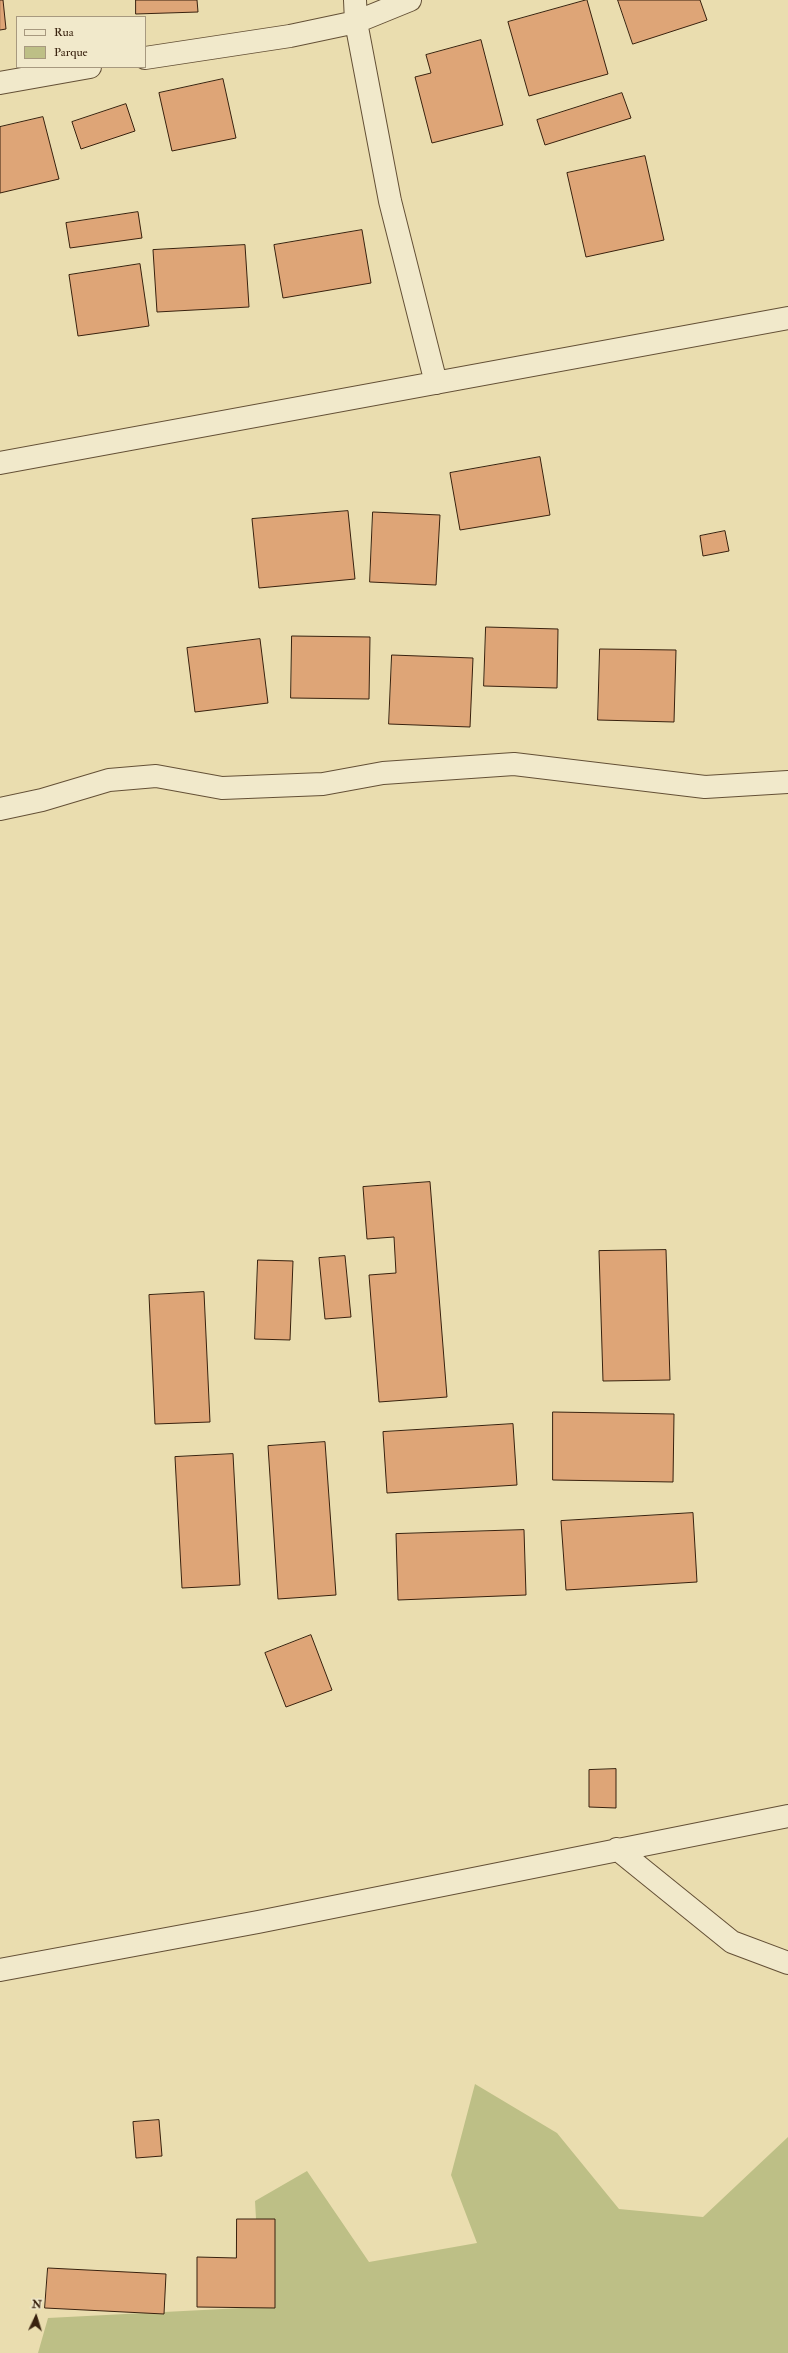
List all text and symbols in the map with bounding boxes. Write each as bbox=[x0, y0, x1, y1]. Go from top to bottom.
legend bbox=[16, 16, 146, 68]
text: Rua bbox=[54, 25, 74, 40]
text: Parque bbox=[54, 45, 88, 60]
north arrow bbox=[16, 2297, 56, 2337]
text: N bbox=[31, 2298, 42, 2311]

